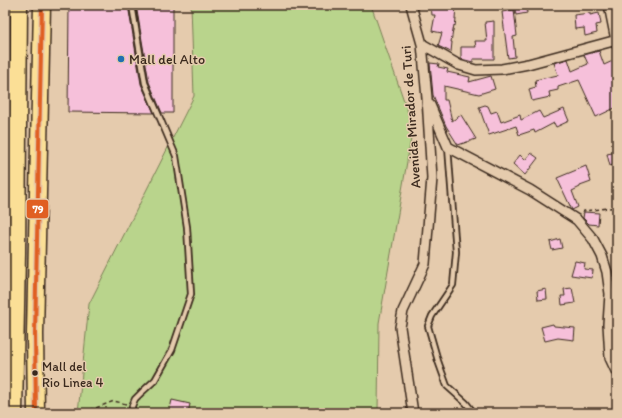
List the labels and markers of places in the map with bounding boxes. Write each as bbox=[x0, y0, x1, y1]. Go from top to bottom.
place label: Mall del Alto bbox=[129, 51, 205, 68]
marker: Mall del Alto bbox=[116, 54, 126, 64]
place label: Mall del Rio Linea 4 bbox=[42, 359, 103, 390]
marker: Mall del Rio Linea 4 bbox=[30, 368, 40, 378]

